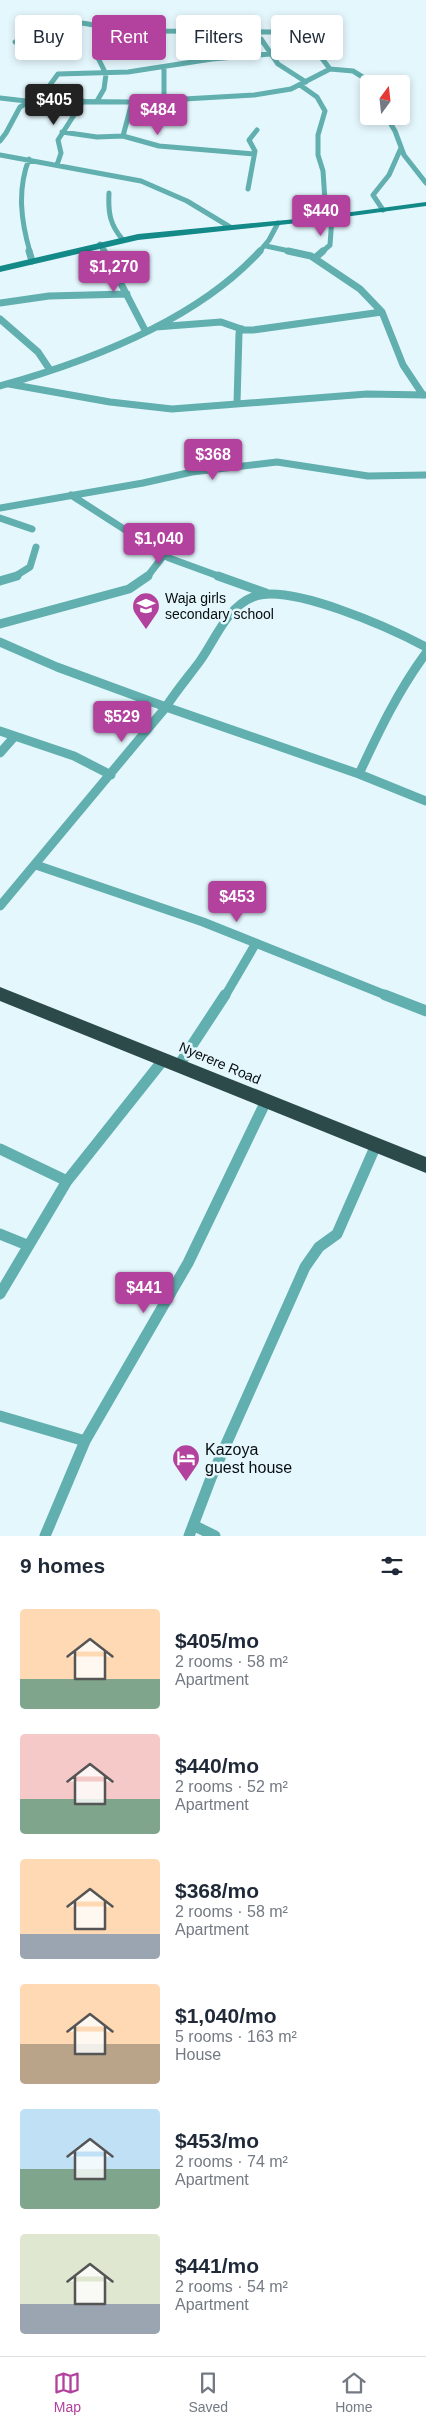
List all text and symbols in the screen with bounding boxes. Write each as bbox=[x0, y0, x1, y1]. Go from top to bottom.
chip: Buy bbox=[15, 15, 82, 60]
chip: Rent bbox=[92, 15, 166, 60]
chip: Filters bbox=[176, 15, 261, 60]
chip: New bbox=[271, 15, 343, 60]
north arrow bbox=[360, 75, 410, 125]
map controls bbox=[360, 75, 410, 125]
pin: $405 bbox=[24, 84, 84, 126]
text: $405 bbox=[36, 91, 72, 108]
pin: $484 bbox=[128, 94, 188, 136]
text: $484 bbox=[140, 101, 176, 118]
pin: $440 bbox=[291, 194, 351, 237]
text: $440 bbox=[303, 202, 339, 219]
pin: $1,270 bbox=[73, 250, 155, 293]
text: $1,270 bbox=[90, 258, 138, 275]
pin: $368 bbox=[183, 438, 243, 481]
text: $368 bbox=[195, 446, 231, 463]
pin: $1,040 bbox=[118, 522, 200, 565]
text: $1,040 bbox=[135, 530, 183, 547]
place label: Waja girls secondary school bbox=[165, 590, 274, 622]
school or university icon: Waja girls secondary school bbox=[131, 591, 161, 630]
pin: $529 bbox=[92, 700, 152, 743]
text: $529 bbox=[104, 708, 140, 725]
pin: $453 bbox=[207, 880, 267, 923]
text: $453 bbox=[219, 888, 255, 905]
street label: Nyerere Road bbox=[177, 1039, 263, 1087]
pin: $441 bbox=[114, 1272, 174, 1314]
text: $441 bbox=[126, 1279, 162, 1296]
place label: Kazoya guest house bbox=[205, 1441, 292, 1476]
hotel icon: Kazoya guest house bbox=[171, 1443, 201, 1482]
icon: filters bbox=[378, 1552, 406, 1580]
text: 9 homes bbox=[20, 1554, 105, 1577]
icon: home bbox=[60, 1629, 120, 1689]
text: $405/mo bbox=[175, 1629, 259, 1652]
text: 2 rooms · 58 m² bbox=[175, 1653, 288, 1670]
text: Apartment bbox=[175, 1671, 249, 1688]
icon: home bbox=[60, 1754, 120, 1814]
text: $440/mo bbox=[175, 1754, 259, 1777]
text: 2 rooms · 52 m² bbox=[175, 1778, 288, 1795]
text: Apartment bbox=[175, 1796, 249, 1813]
icon: home bbox=[60, 1879, 120, 1939]
text: $368/mo bbox=[175, 1879, 259, 1902]
text: 2 rooms · 58 m² bbox=[175, 1903, 288, 1920]
text: Apartment bbox=[175, 1921, 249, 1938]
icon: home bbox=[60, 2004, 120, 2064]
text: $1,040/mo bbox=[175, 2004, 277, 2027]
text: 5 rooms · 163 m² bbox=[175, 2028, 297, 2045]
text: House bbox=[175, 2046, 221, 2063]
icon: home bbox=[60, 2129, 120, 2189]
text: $453/mo bbox=[175, 2129, 259, 2152]
text: 2 rooms · 74 m² bbox=[175, 2153, 288, 2170]
text: Apartment bbox=[175, 2171, 249, 2188]
icon: home bbox=[60, 2254, 120, 2314]
text: $441/mo bbox=[175, 2254, 259, 2277]
text: 2 rooms · 54 m² bbox=[175, 2278, 288, 2295]
text: Apartment bbox=[175, 2296, 249, 2313]
tab: Map bbox=[53, 2369, 81, 2415]
tab: Saved bbox=[188, 2369, 228, 2415]
tab: Home bbox=[335, 2369, 372, 2415]

